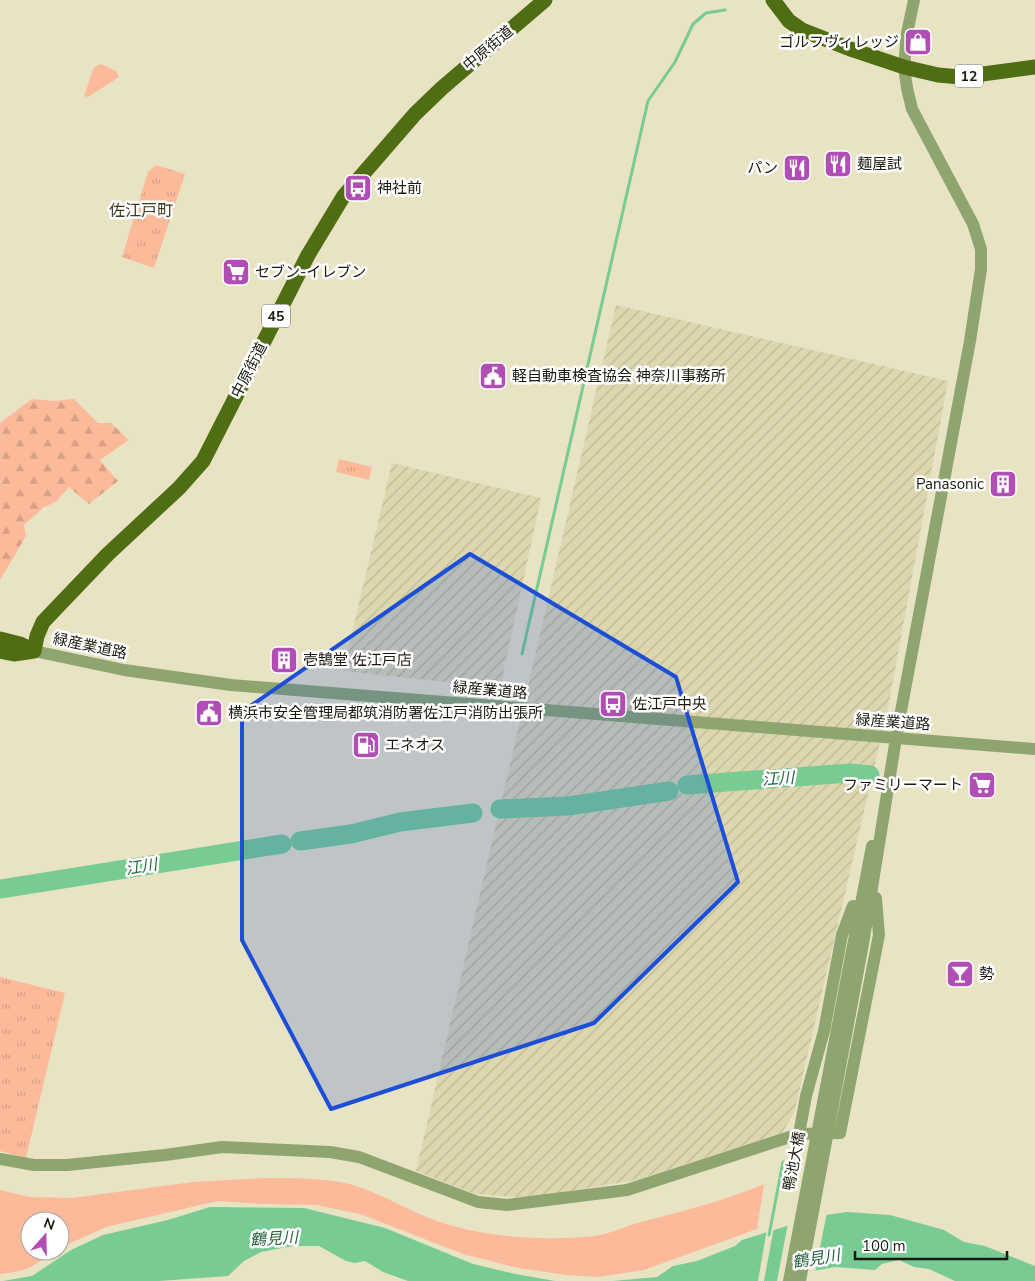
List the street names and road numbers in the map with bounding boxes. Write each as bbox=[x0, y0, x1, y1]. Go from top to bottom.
street label: 中原街道 bbox=[459, 21, 517, 75]
road number: 12 bbox=[955, 64, 983, 88]
road number: 45 bbox=[262, 304, 290, 328]
street label: 中原街道 bbox=[226, 339, 272, 401]
street label: 緑産業道路 bbox=[51, 628, 129, 664]
street label: 緑産業道路 bbox=[452, 677, 528, 703]
street label: 緑産業道路 bbox=[855, 709, 931, 735]
street label: 鴨池大橋 bbox=[778, 1130, 810, 1192]

